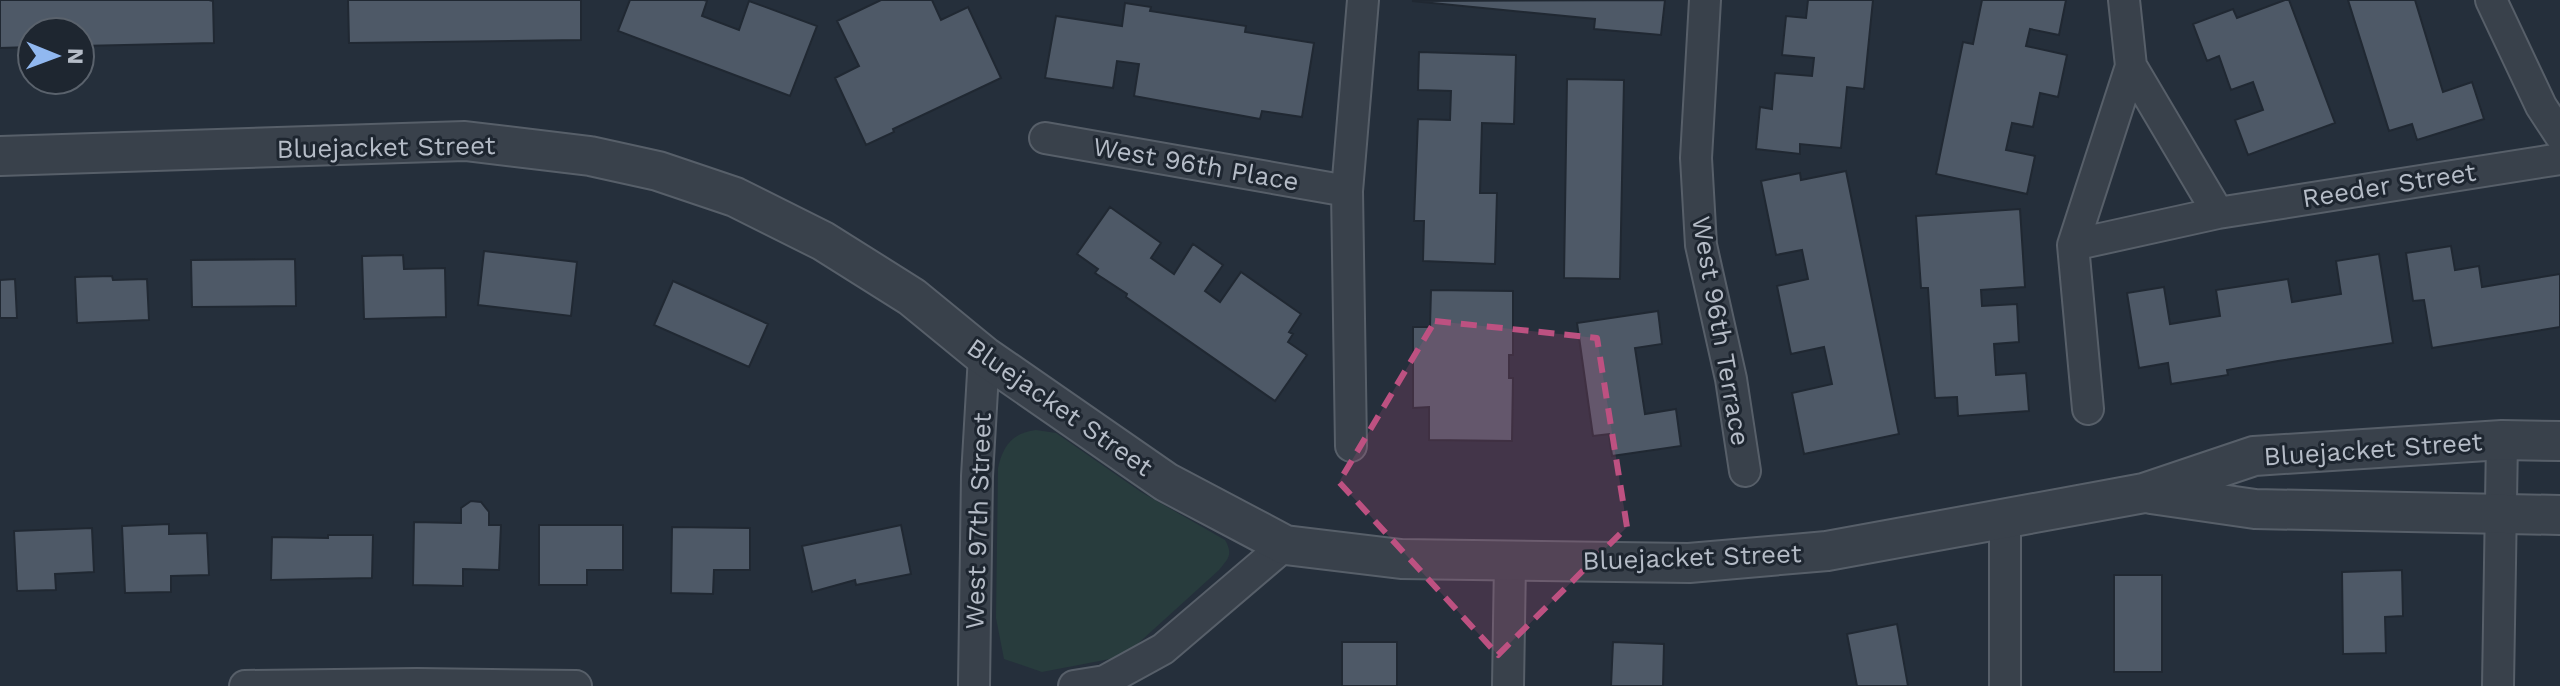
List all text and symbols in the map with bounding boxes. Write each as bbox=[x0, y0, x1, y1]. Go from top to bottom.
north arrow bbox=[16, 16, 96, 96]
text: N bbox=[63, 48, 88, 65]
street label: Bluejacket Street bbox=[276, 130, 496, 164]
street label: West 96th Place bbox=[1091, 131, 1301, 197]
street label: Reeder Street bbox=[2300, 156, 2478, 214]
street label: West 96th Terrace bbox=[1686, 214, 1756, 448]
street label: Bluejacket Street bbox=[962, 332, 1158, 482]
street label: West 97th Street bbox=[959, 412, 997, 630]
street label: Bluejacket Street bbox=[2263, 426, 2483, 472]
street label: Bluejacket Street bbox=[1582, 538, 1802, 576]

